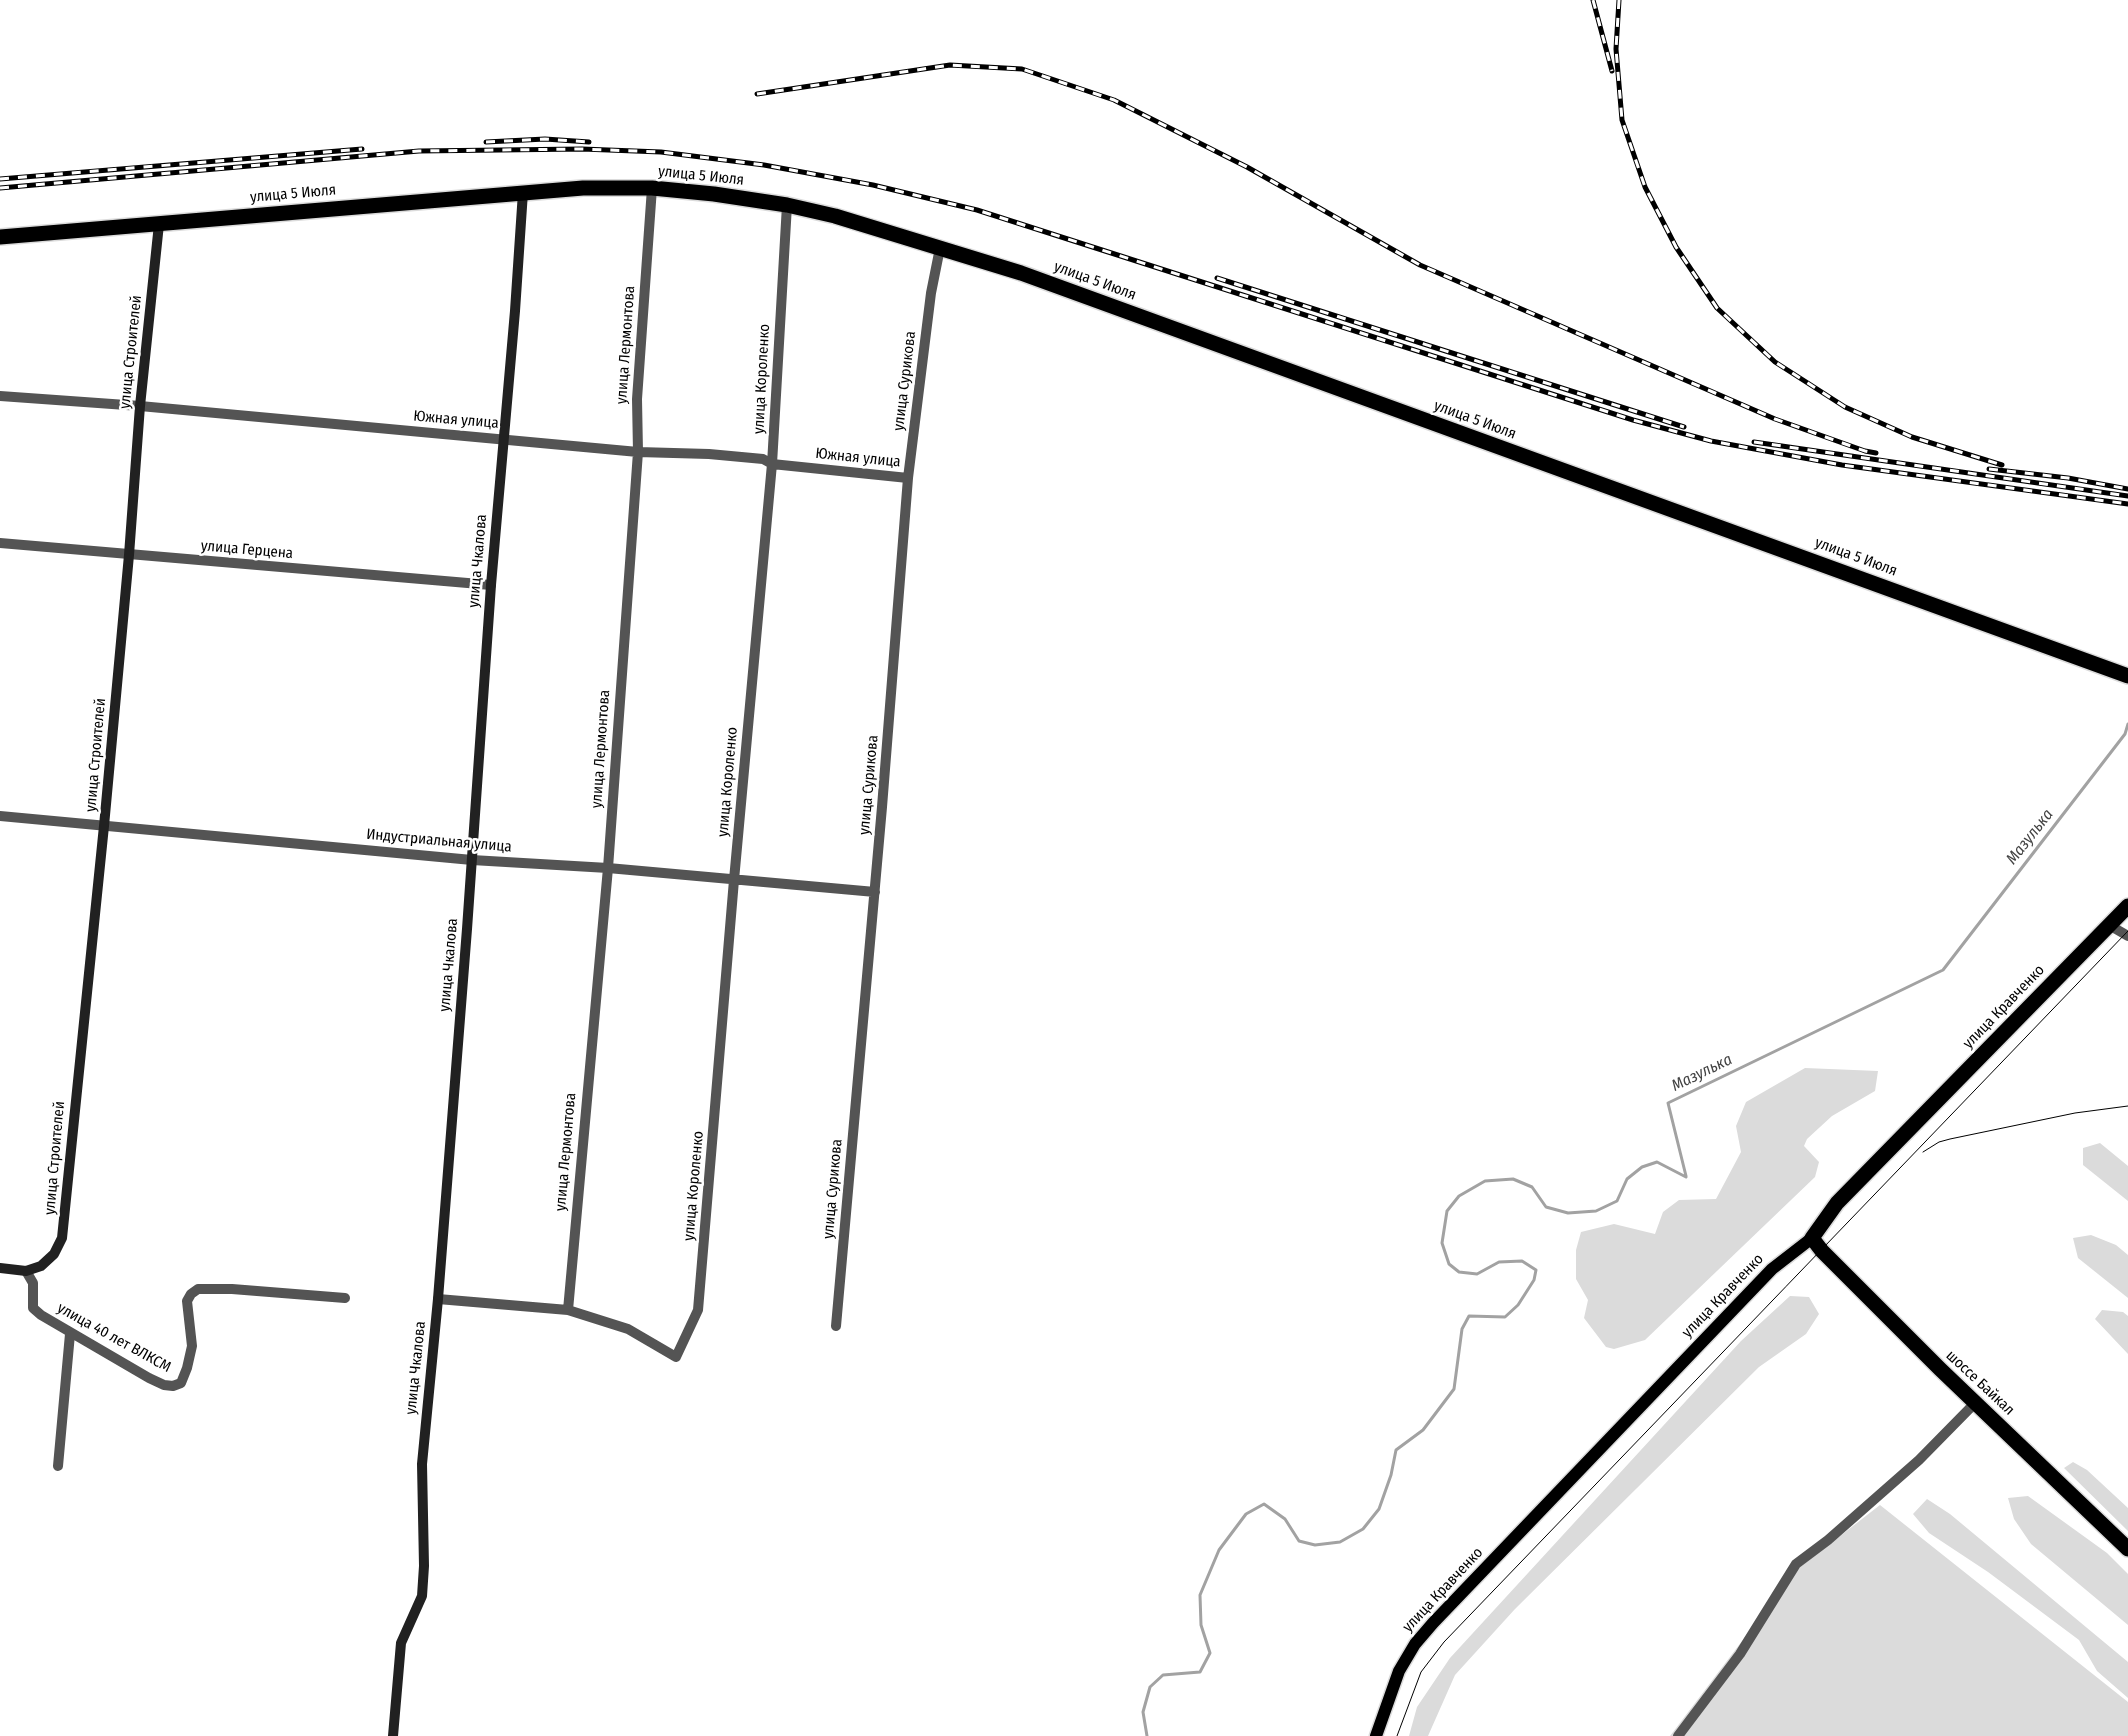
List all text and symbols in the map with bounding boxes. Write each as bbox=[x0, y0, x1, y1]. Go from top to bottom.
street label: улица 5 Июля bbox=[657, 163, 745, 189]
street label: улица 5 Июля bbox=[249, 181, 337, 207]
street label: улица 5 Июля bbox=[1051, 258, 1139, 304]
street label: улица Лермонтова bbox=[613, 285, 639, 405]
street label: улица Строителей bbox=[116, 294, 146, 410]
street label: улица Короленко bbox=[750, 323, 774, 435]
street label: улица Сурикова bbox=[890, 330, 920, 432]
street label: улица 5 Июля bbox=[1431, 397, 1519, 443]
street label: Южная улица bbox=[413, 407, 499, 433]
street label: Южная улица bbox=[815, 445, 901, 471]
street label: улица Чкалова bbox=[465, 513, 491, 609]
street label: улица 5 Июля bbox=[1812, 534, 1900, 580]
street label: улица Герцена bbox=[200, 537, 294, 563]
street label: улица Лермонтова bbox=[588, 689, 614, 809]
street label: улица Строителей bbox=[82, 697, 110, 813]
street label: улица Короленко bbox=[714, 726, 742, 838]
street label: улица Сурикова bbox=[856, 734, 882, 836]
water label: Мазулька bbox=[2002, 806, 2058, 868]
street label: Индустриальная улица bbox=[366, 826, 512, 856]
street label: улица Чкалова bbox=[436, 917, 462, 1013]
street label: улица Кравченко bbox=[1960, 961, 2048, 1053]
water label: Мазулька bbox=[1669, 1050, 1735, 1096]
street label: улица Лермонтова bbox=[552, 1092, 580, 1212]
street label: улица Строителей bbox=[41, 1100, 69, 1216]
street label: улица Короленко bbox=[680, 1130, 708, 1242]
street label: улица Сурикова bbox=[820, 1138, 846, 1240]
street label: улица Кравченко bbox=[1679, 1250, 1767, 1342]
street label: улица 40 лет ВЛКСМ bbox=[54, 1299, 174, 1377]
street label: улица Чкалова bbox=[402, 1320, 430, 1416]
street label: шоссе Байкал bbox=[1942, 1347, 2018, 1419]
street label: улица Кравченко bbox=[1399, 1544, 1487, 1636]

